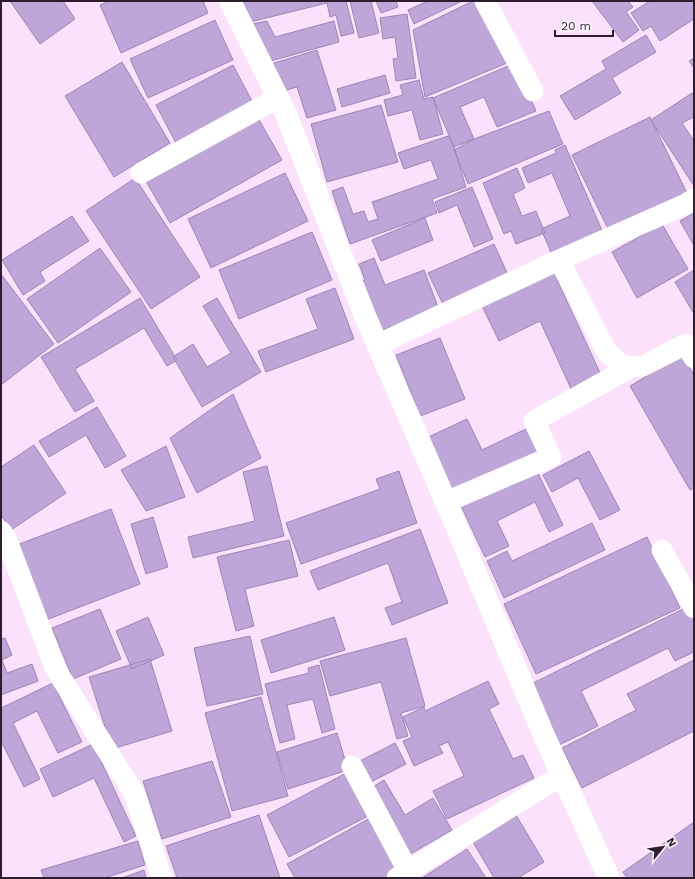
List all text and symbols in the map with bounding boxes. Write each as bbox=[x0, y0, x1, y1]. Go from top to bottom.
scale bar bbox=[555, 12, 613, 38]
text: 20 m bbox=[561, 19, 591, 33]
north arrow bbox=[643, 827, 683, 867]
text: N bbox=[664, 835, 679, 849]

